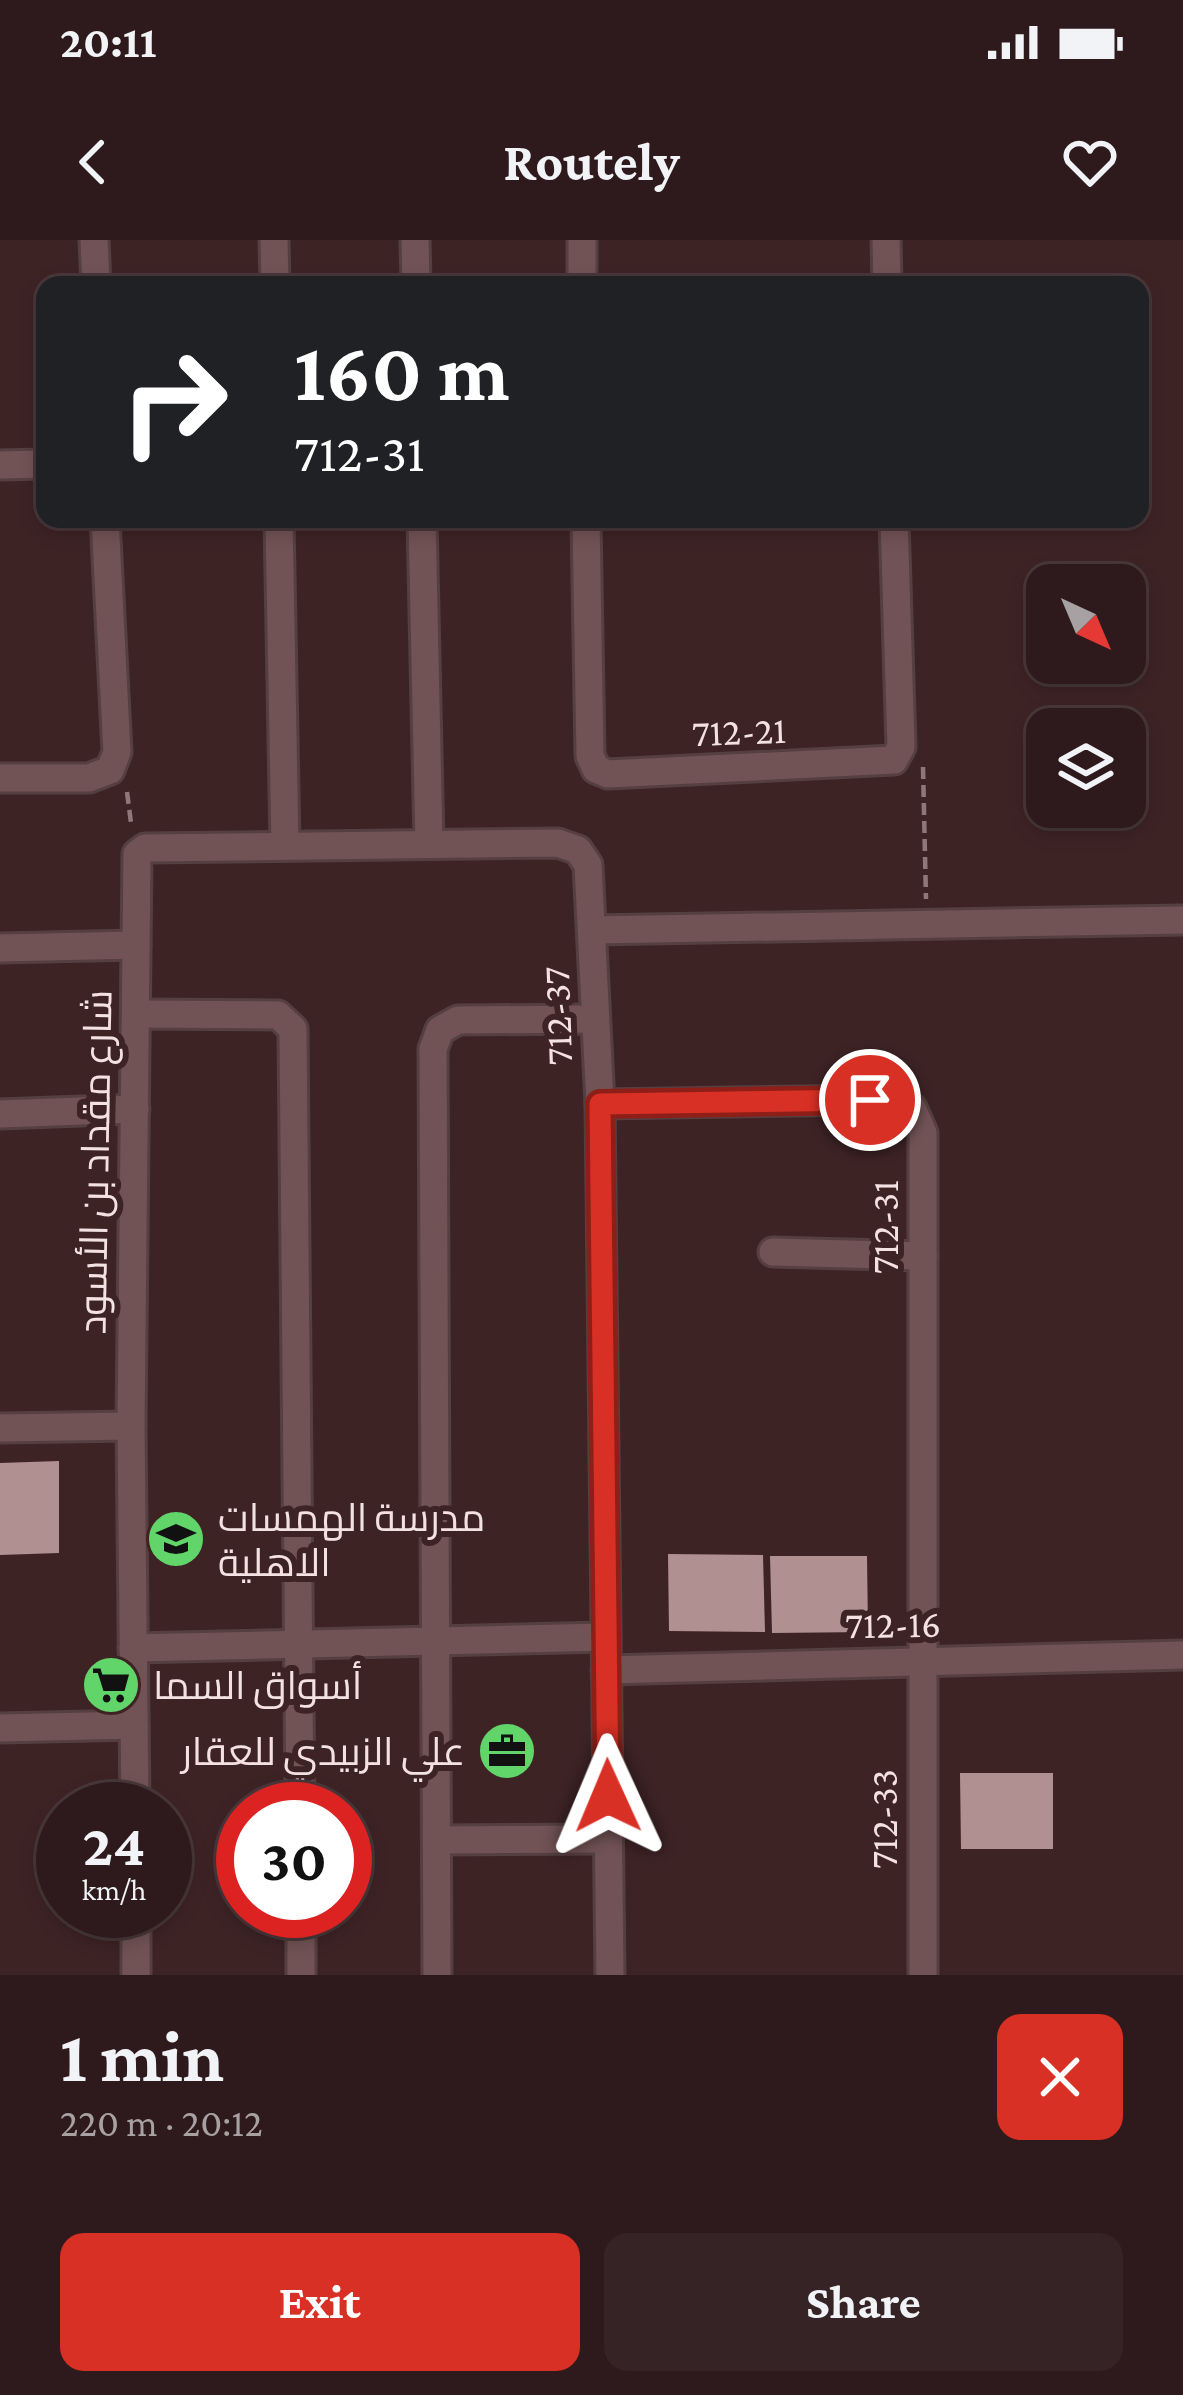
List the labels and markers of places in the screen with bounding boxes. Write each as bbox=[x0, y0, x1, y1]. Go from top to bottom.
pin bbox=[819, 1049, 921, 1151]
place label: مدرسة الهمسات الاهلية bbox=[218, 1496, 485, 1584]
school or university icon: مدرسة الهمسات الاهلية bbox=[145, 1508, 207, 1570]
supermarket icon: أسواق السما bbox=[80, 1654, 142, 1716]
place label: أسواق السما bbox=[153, 1661, 362, 1709]
office icon: علي الزبيدي للعقار bbox=[476, 1720, 538, 1782]
place label: علي الزبيدي للعقار bbox=[179, 1730, 465, 1782]

